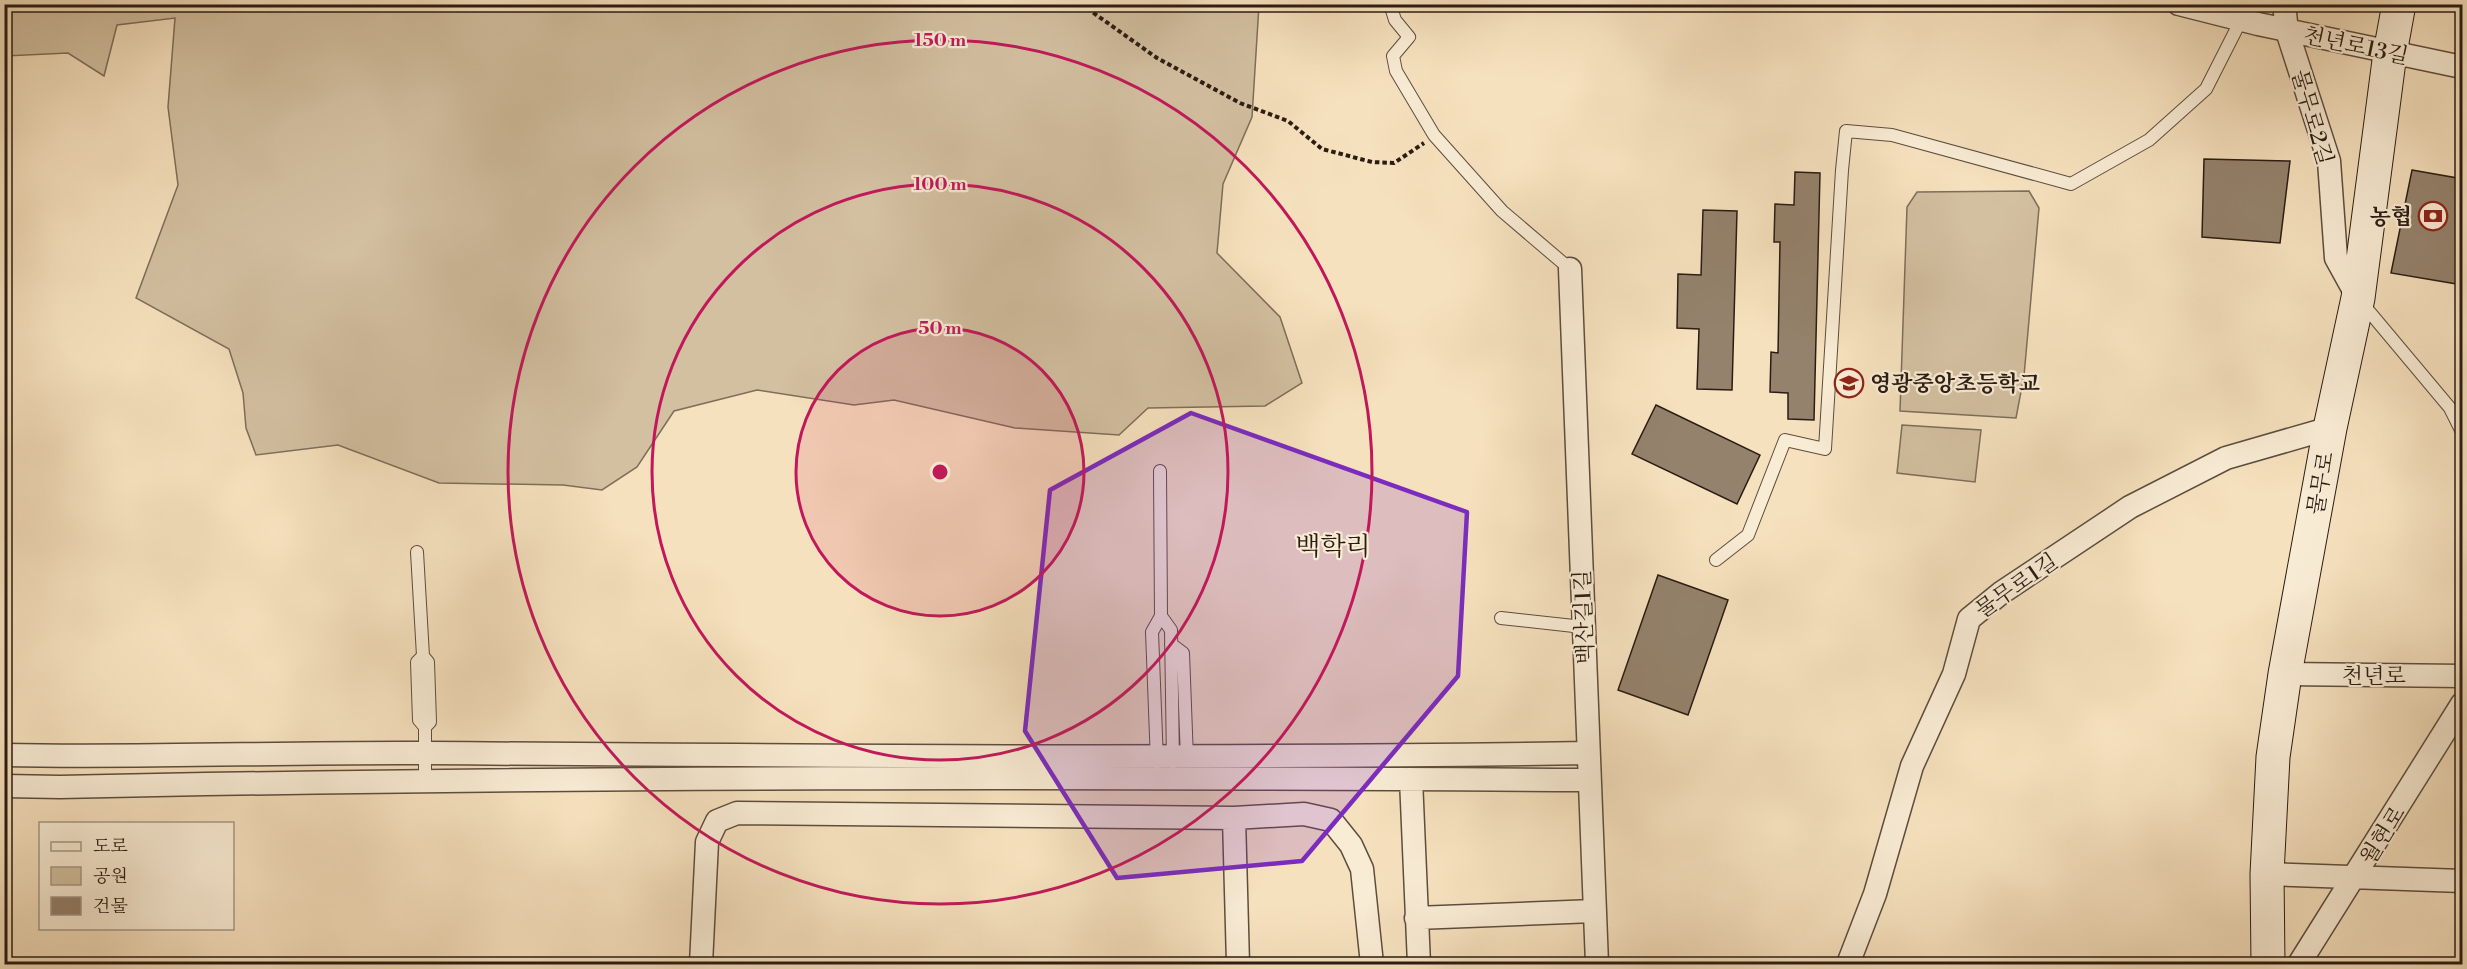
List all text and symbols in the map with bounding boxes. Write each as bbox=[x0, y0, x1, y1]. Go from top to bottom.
street label: 천년로13길 bbox=[2301, 22, 2411, 71]
text: 150 m bbox=[914, 29, 967, 52]
street label: 물무로2길 bbox=[2285, 67, 2338, 168]
text: 100 m bbox=[913, 173, 967, 196]
bank icon: 농협 bbox=[2417, 200, 2449, 232]
place label: 농협 bbox=[2369, 204, 2412, 231]
text: 50 m bbox=[918, 317, 962, 340]
school or university icon: 영광중앙초등학교 bbox=[1833, 367, 1865, 399]
place label: 영광중앙초등학교 bbox=[1870, 371, 2040, 398]
street label: 물무로 bbox=[2303, 450, 2340, 517]
centre of rings bbox=[930, 462, 950, 482]
district label: 백학리 bbox=[1295, 531, 1371, 563]
street label: 물무로1길 bbox=[1970, 548, 2063, 624]
street label: 백산길1길 bbox=[1569, 569, 1600, 665]
street label: 천년로 bbox=[2342, 663, 2406, 690]
street label: 월현로 bbox=[2355, 802, 2412, 870]
legend bbox=[39, 822, 234, 930]
text: 도로 bbox=[93, 835, 128, 858]
text: 공원 bbox=[93, 865, 128, 888]
text: 건물 bbox=[93, 895, 128, 918]

